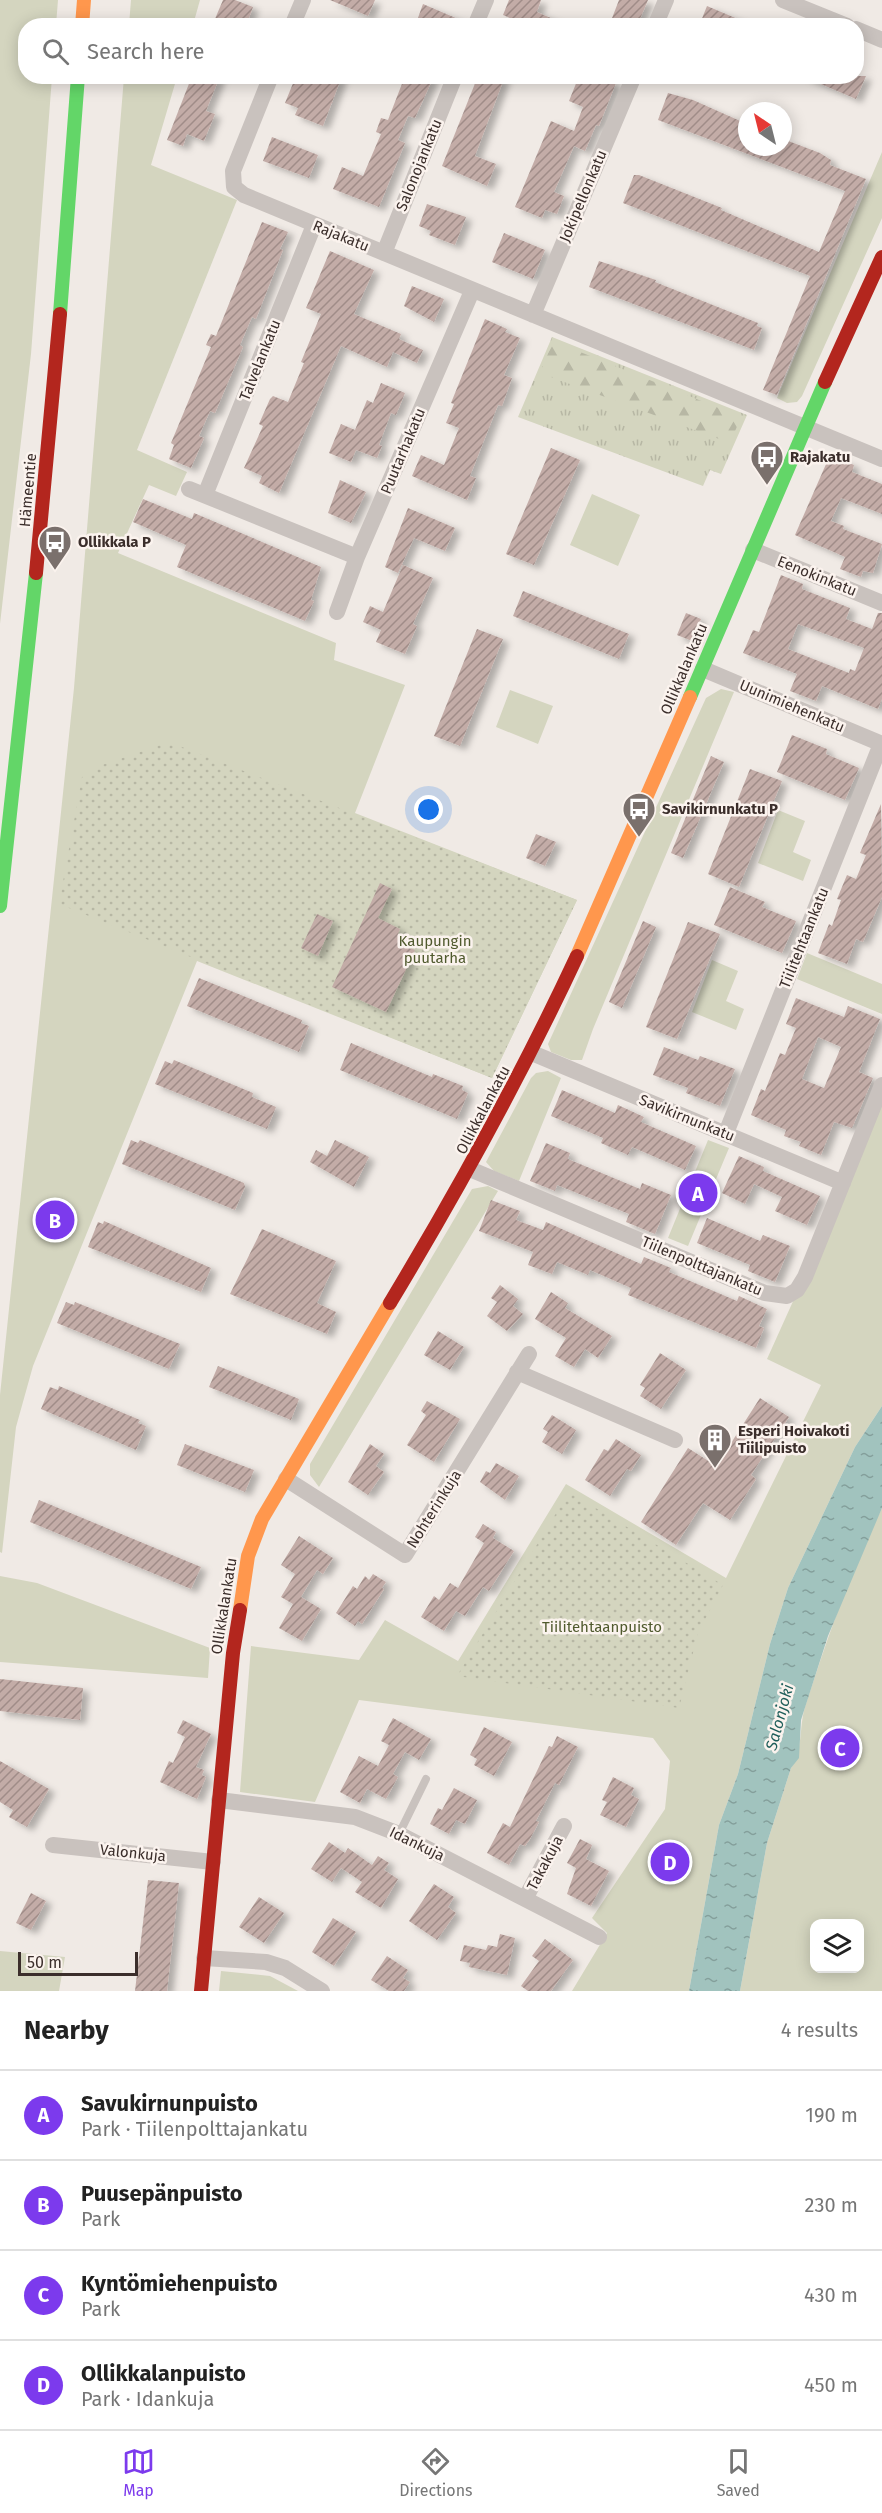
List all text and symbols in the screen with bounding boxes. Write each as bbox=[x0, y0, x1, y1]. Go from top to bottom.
search box bbox=[18, 18, 864, 84]
icon: search bbox=[39, 35, 72, 68]
text: Search here bbox=[87, 38, 205, 65]
north arrow bbox=[738, 102, 792, 156]
street label: Salonojankatu bbox=[392, 116, 446, 214]
street label: Jokipellonkatu bbox=[555, 147, 611, 245]
street label: Rajakatu bbox=[310, 217, 372, 255]
street label: Talvelankatu bbox=[236, 317, 284, 403]
street label: Puutarhakatu bbox=[377, 405, 429, 497]
bus stop icon: Rajakatu bbox=[749, 439, 785, 486]
place label: Rajakatu bbox=[790, 448, 850, 466]
street label: Hämeentie bbox=[16, 452, 40, 528]
bus stop icon: Ollikkala P bbox=[37, 524, 73, 571]
place label: Ollikkala P bbox=[78, 533, 151, 551]
street label: Eenokinkatu bbox=[775, 552, 859, 600]
street label: Ollikkalankatu bbox=[657, 621, 711, 717]
street label: Uunimiehenkatu bbox=[737, 676, 847, 736]
bus stop icon: Savikirnunkatu P bbox=[621, 791, 657, 838]
your location bbox=[414, 795, 443, 824]
place label: Savikirnunkatu P bbox=[662, 800, 778, 818]
street label: Tiilitehtaankatu bbox=[776, 885, 832, 991]
park label: Kaupungin puutarha bbox=[399, 932, 471, 967]
street label: Ollikkalankatu bbox=[452, 1063, 514, 1157]
street label: Savikirnunkatu bbox=[637, 1091, 737, 1145]
pin: A bbox=[678, 1170, 718, 1216]
pin: B bbox=[36, 1198, 74, 1242]
street label: Tiilenpolttajankatu bbox=[639, 1232, 765, 1300]
building icon: Esperi Hoivakoti Tiilipuisto bbox=[697, 1422, 733, 1469]
place label: Esperi Hoivakoti Tiilipuisto bbox=[738, 1422, 850, 1457]
street label: Nohterinkuja bbox=[403, 1467, 465, 1551]
street label: Ollikkalankatu bbox=[207, 1556, 241, 1656]
park label: Tiilitehtaanpuisto bbox=[542, 1618, 662, 1636]
water label: Salonjoki bbox=[761, 1681, 798, 1753]
pin: C bbox=[820, 1726, 860, 1770]
street label: Idankuja bbox=[387, 1823, 447, 1865]
street label: Takakuja bbox=[523, 1833, 567, 1893]
pin: D bbox=[650, 1840, 690, 1884]
street label: Valonkuja bbox=[99, 1841, 167, 1865]
map controls bbox=[810, 1919, 864, 1973]
button: layers bbox=[810, 1919, 864, 1973]
scale bar bbox=[18, 1949, 138, 1976]
text: 50 m bbox=[27, 1953, 62, 1972]
text: Nearby bbox=[24, 2015, 109, 2046]
text: 4 results bbox=[781, 2018, 858, 2042]
text: Savukirnunpuisto bbox=[81, 2090, 258, 2117]
text: A bbox=[38, 2103, 49, 2127]
text: 190 m bbox=[805, 2103, 858, 2127]
text: Park · Tiilenpolttajankatu bbox=[81, 2117, 308, 2141]
text: Puusepänpuisto bbox=[81, 2180, 243, 2207]
text: B bbox=[37, 2193, 50, 2217]
text: 230 m bbox=[805, 2193, 858, 2217]
text: Park bbox=[81, 2207, 120, 2231]
text: Kyntömiehenpuisto bbox=[81, 2270, 278, 2297]
text: C bbox=[38, 2283, 49, 2307]
text: 430 m bbox=[804, 2283, 858, 2307]
text: Park bbox=[81, 2297, 120, 2321]
text: Ollikkalanpuisto bbox=[81, 2360, 246, 2387]
text: D bbox=[37, 2373, 50, 2397]
text: 450 m bbox=[804, 2373, 858, 2397]
text: Park · Idankuja bbox=[81, 2387, 214, 2411]
tab: Map bbox=[122, 2445, 155, 2500]
tab: Directions bbox=[399, 2445, 473, 2500]
tab: Saved bbox=[717, 2445, 760, 2500]

